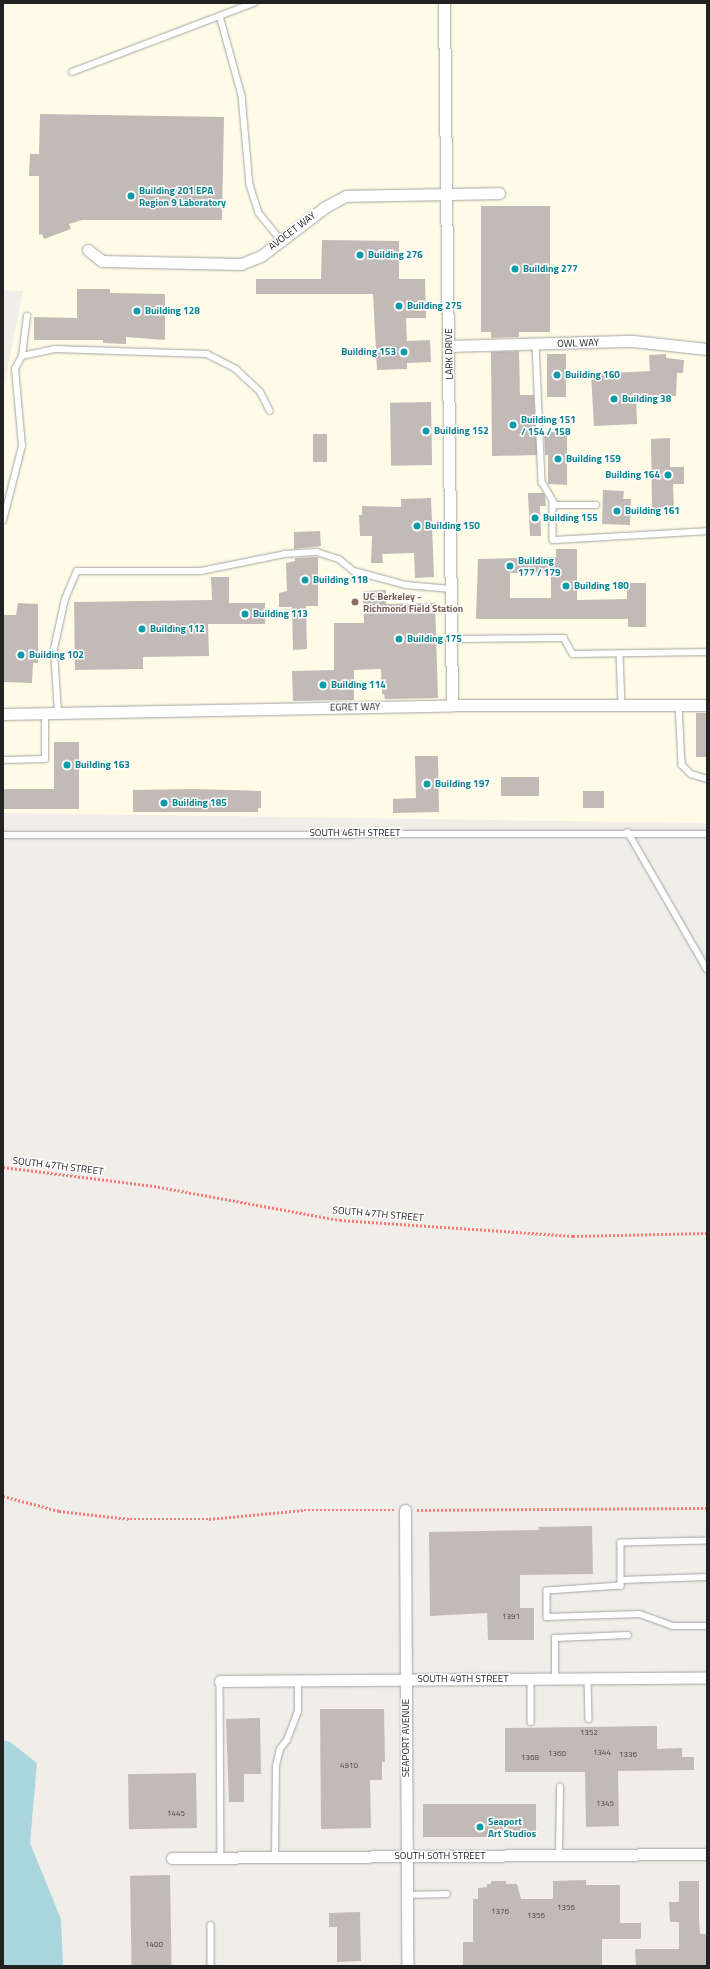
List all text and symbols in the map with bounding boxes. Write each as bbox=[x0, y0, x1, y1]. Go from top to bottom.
place label: Building 201 EPA Region 9 Laboratory bbox=[139, 184, 226, 208]
marker: Building 201 EPA Region 9 Laboratory bbox=[126, 191, 136, 201]
street label: AVOCET WAY bbox=[266, 209, 318, 253]
place label: Building 276 bbox=[368, 249, 423, 261]
marker: Building 276 bbox=[355, 250, 365, 260]
place label: Building 277 bbox=[523, 263, 578, 275]
marker: Building 277 bbox=[510, 264, 520, 274]
place label: Building 275 bbox=[407, 300, 462, 312]
marker: Building 275 bbox=[394, 301, 404, 311]
place label: Building 128 bbox=[145, 305, 200, 317]
marker: Building 128 bbox=[132, 306, 142, 316]
street label: LARK DRIVE bbox=[443, 328, 455, 380]
street label: OWL WAY bbox=[557, 336, 599, 350]
place label: Building 153 bbox=[341, 346, 396, 358]
marker: Building 153 bbox=[399, 347, 409, 357]
place label: Building 160 bbox=[565, 369, 620, 381]
marker: Building 160 bbox=[552, 370, 562, 380]
place label: Building 38 bbox=[622, 393, 671, 405]
marker: Building 38 bbox=[609, 394, 619, 404]
place label: Building 151 / 154 / 158 bbox=[521, 413, 576, 436]
marker: Building 151 / 154 / 158 bbox=[508, 420, 518, 430]
place label: Building 152 bbox=[434, 425, 489, 437]
marker: Building 152 bbox=[421, 426, 431, 436]
place label: Building 159 bbox=[566, 453, 621, 465]
marker: Building 159 bbox=[553, 454, 563, 464]
place label: Building 164 bbox=[605, 469, 660, 481]
marker: Building 164 bbox=[663, 470, 673, 480]
place label: Building 161 bbox=[625, 505, 680, 517]
marker: Building 161 bbox=[612, 506, 622, 516]
place label: Building 155 bbox=[543, 512, 598, 524]
marker: Building 155 bbox=[530, 513, 540, 523]
place label: Building 150 bbox=[425, 520, 480, 532]
marker: Building 150 bbox=[412, 521, 422, 531]
place label: Building 177 / 179 bbox=[518, 554, 561, 578]
marker: Building 177 / 179 bbox=[505, 561, 515, 571]
place label: Building 118 bbox=[313, 574, 368, 586]
marker: Building 118 bbox=[300, 575, 310, 585]
place label: Building 180 bbox=[574, 580, 629, 592]
marker: Building 180 bbox=[561, 581, 571, 591]
place label: UC Berkeley - Richmond Field Station bbox=[363, 590, 463, 614]
marker: UC Berkeley - Richmond Field Station bbox=[350, 597, 360, 607]
place label: Building 113 bbox=[253, 608, 308, 620]
marker: Building 113 bbox=[240, 609, 250, 619]
place label: Building 112 bbox=[150, 623, 205, 635]
marker: Building 112 bbox=[137, 624, 147, 634]
place label: Building 175 bbox=[407, 633, 462, 645]
marker: Building 175 bbox=[394, 634, 404, 644]
place label: Building 102 bbox=[29, 649, 84, 661]
marker: Building 102 bbox=[16, 650, 26, 660]
place label: Building 114 bbox=[331, 679, 386, 691]
marker: Building 114 bbox=[318, 680, 328, 690]
street label: EGRET WAY bbox=[330, 701, 380, 713]
place label: Building 163 bbox=[75, 759, 130, 771]
marker: Building 163 bbox=[62, 760, 72, 770]
place label: Building 197 bbox=[435, 778, 490, 790]
marker: Building 197 bbox=[422, 779, 432, 789]
place label: Building 185 bbox=[172, 797, 227, 809]
marker: Building 185 bbox=[159, 798, 169, 808]
street label: SOUTH 46TH STREET bbox=[309, 827, 401, 839]
street label: SOUTH 47TH STREET bbox=[12, 1154, 104, 1178]
street label: SOUTH 47TH STREET bbox=[332, 1204, 424, 1224]
house number: 1391 bbox=[502, 1612, 520, 1622]
street label: SOUTH 49TH STREET bbox=[417, 1673, 509, 1685]
street label: SEAPORT AVENUE bbox=[400, 1699, 412, 1777]
house number: 1352 bbox=[580, 1728, 598, 1738]
house number: 1344 bbox=[593, 1748, 611, 1758]
house number: 1360 bbox=[548, 1749, 566, 1759]
house number: 1336 bbox=[619, 1750, 637, 1760]
house number: 1368 bbox=[521, 1753, 539, 1763]
house number: 4910 bbox=[340, 1761, 358, 1771]
house number: 1345 bbox=[596, 1799, 614, 1809]
house number: 1445 bbox=[167, 1809, 185, 1819]
place label: Seaport Art Studios bbox=[488, 1815, 536, 1838]
marker: Seaport Art Studios bbox=[475, 1822, 485, 1832]
street label: SOUTH 50TH STREET bbox=[394, 1850, 486, 1862]
house number: 1356 bbox=[557, 1903, 575, 1913]
house number: 1376 bbox=[491, 1907, 509, 1917]
house number: 1356 bbox=[527, 1911, 545, 1921]
house number: 1400 bbox=[145, 1940, 163, 1950]

